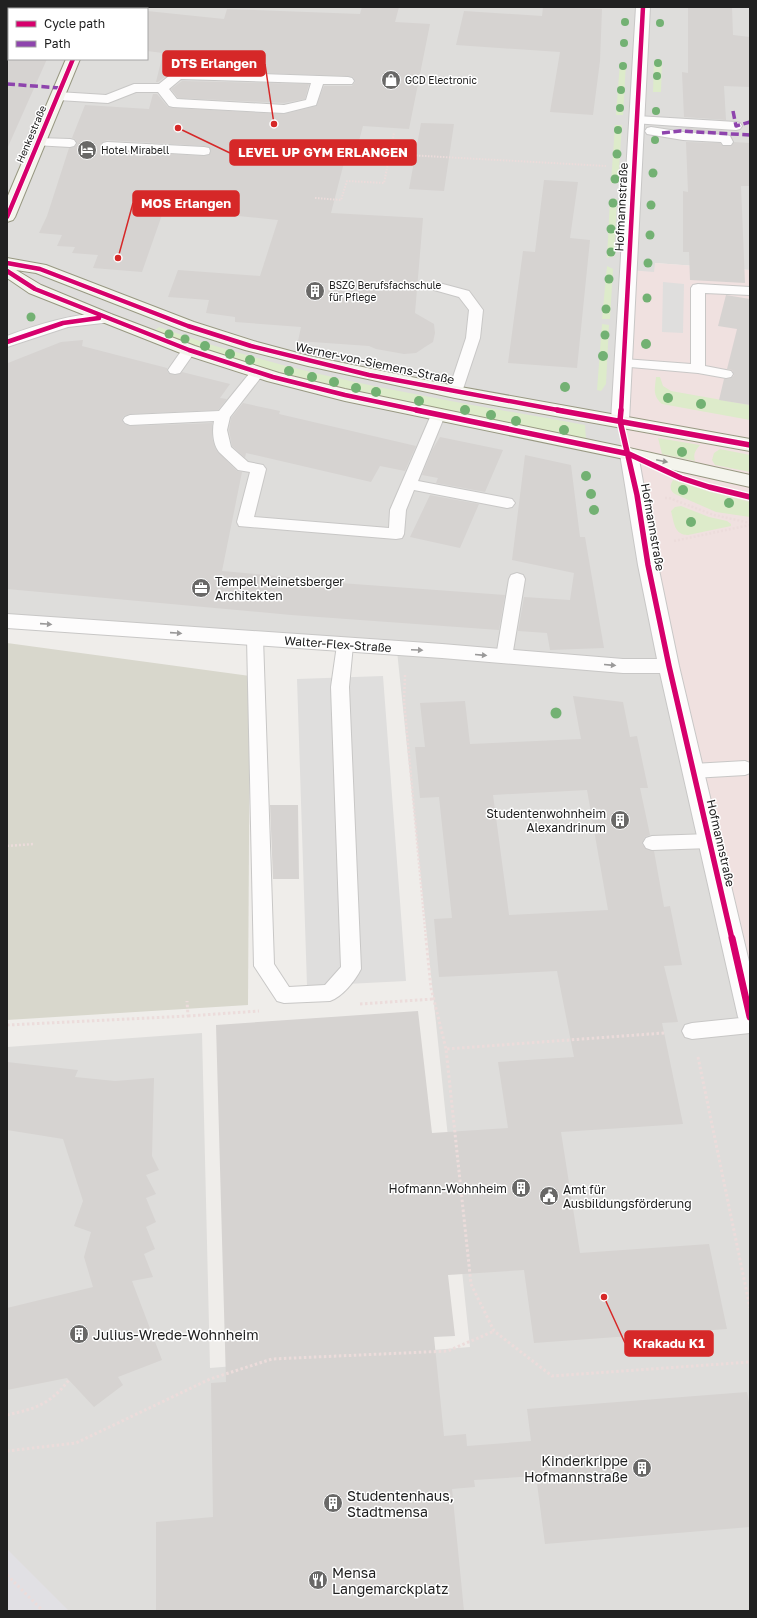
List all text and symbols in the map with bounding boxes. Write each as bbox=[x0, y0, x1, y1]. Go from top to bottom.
legend bbox=[8, 8, 148, 60]
text: Cycle path bbox=[44, 16, 105, 31]
text: Path bbox=[44, 36, 71, 51]
callout: DTS Erlangen bbox=[163, 51, 265, 76]
text: DTS Erlangen bbox=[171, 55, 257, 71]
shop icon: GCD Electronic bbox=[380, 69, 402, 91]
place label: GCD Electronic bbox=[405, 74, 477, 86]
street label: Henkestraße bbox=[14, 103, 49, 164]
hotel icon: Hotel Mirabell bbox=[76, 139, 98, 161]
callout: LEVEL UP GYM ERLANGEN bbox=[230, 140, 416, 165]
place label: Hotel Mirabell bbox=[101, 144, 169, 156]
text: LEVEL UP GYM ERLANGEN bbox=[238, 144, 408, 160]
street label: Hofmannstraße bbox=[611, 162, 631, 252]
callout: MOS Erlangen bbox=[133, 191, 239, 216]
text: MOS Erlangen bbox=[141, 195, 231, 211]
place label: BSZG Berufsfachschule für Pflege bbox=[329, 279, 442, 303]
building icon: BSZG Berufsfachschule für Pflege bbox=[304, 280, 326, 302]
street label: Werner-von-Siemens-Straße bbox=[294, 339, 456, 387]
one-way arrow bbox=[656, 458, 668, 464]
street label: Hofmannstraße bbox=[638, 482, 668, 572]
place label: Tempel Meinetsberger Architekten bbox=[215, 574, 344, 603]
office icon: Tempel Meinetsberger Architekten bbox=[190, 577, 212, 599]
one-way arrow bbox=[40, 620, 52, 627]
one-way arrow bbox=[170, 629, 182, 636]
street label: Walter-Flex-Straße bbox=[284, 633, 392, 655]
one-way arrow bbox=[411, 646, 423, 653]
one-way arrow bbox=[475, 651, 487, 658]
one-way arrow bbox=[604, 662, 616, 669]
street label: Hofmannstraße bbox=[704, 798, 738, 888]
place label: Studentenwohnheim Alexandrinum bbox=[486, 806, 606, 835]
building icon: Studentenwohnheim Alexandrinum bbox=[609, 809, 631, 831]
building icon: Hofmann-Wohnheim bbox=[510, 1177, 532, 1199]
place label: Hofmann-Wohnheim bbox=[389, 1181, 507, 1196]
place label: Amt für Ausbildungsförderung bbox=[563, 1182, 692, 1211]
public building icon: Amt für Ausbildungsförderung bbox=[538, 1185, 560, 1207]
building icon: Julius-Wrede-Wohnheim bbox=[68, 1323, 90, 1345]
place label: Julius-Wrede-Wohnheim bbox=[93, 1326, 259, 1343]
callout: Krakadu K1 bbox=[625, 1331, 713, 1356]
text: Krakadu K1 bbox=[633, 1335, 705, 1351]
place label: Kinderkrippe Hofmannstraße bbox=[524, 1452, 628, 1485]
building icon: Kinderkrippe Hofmannstraße bbox=[631, 1457, 653, 1479]
place label: Studentenhaus, Stadtmensa bbox=[347, 1487, 454, 1520]
building icon: Studentenhaus, Stadtmensa bbox=[322, 1492, 344, 1514]
place label: Mensa Langemarckplatz bbox=[332, 1564, 448, 1597]
restaurant icon: Mensa Langemarckplatz bbox=[307, 1569, 329, 1591]

